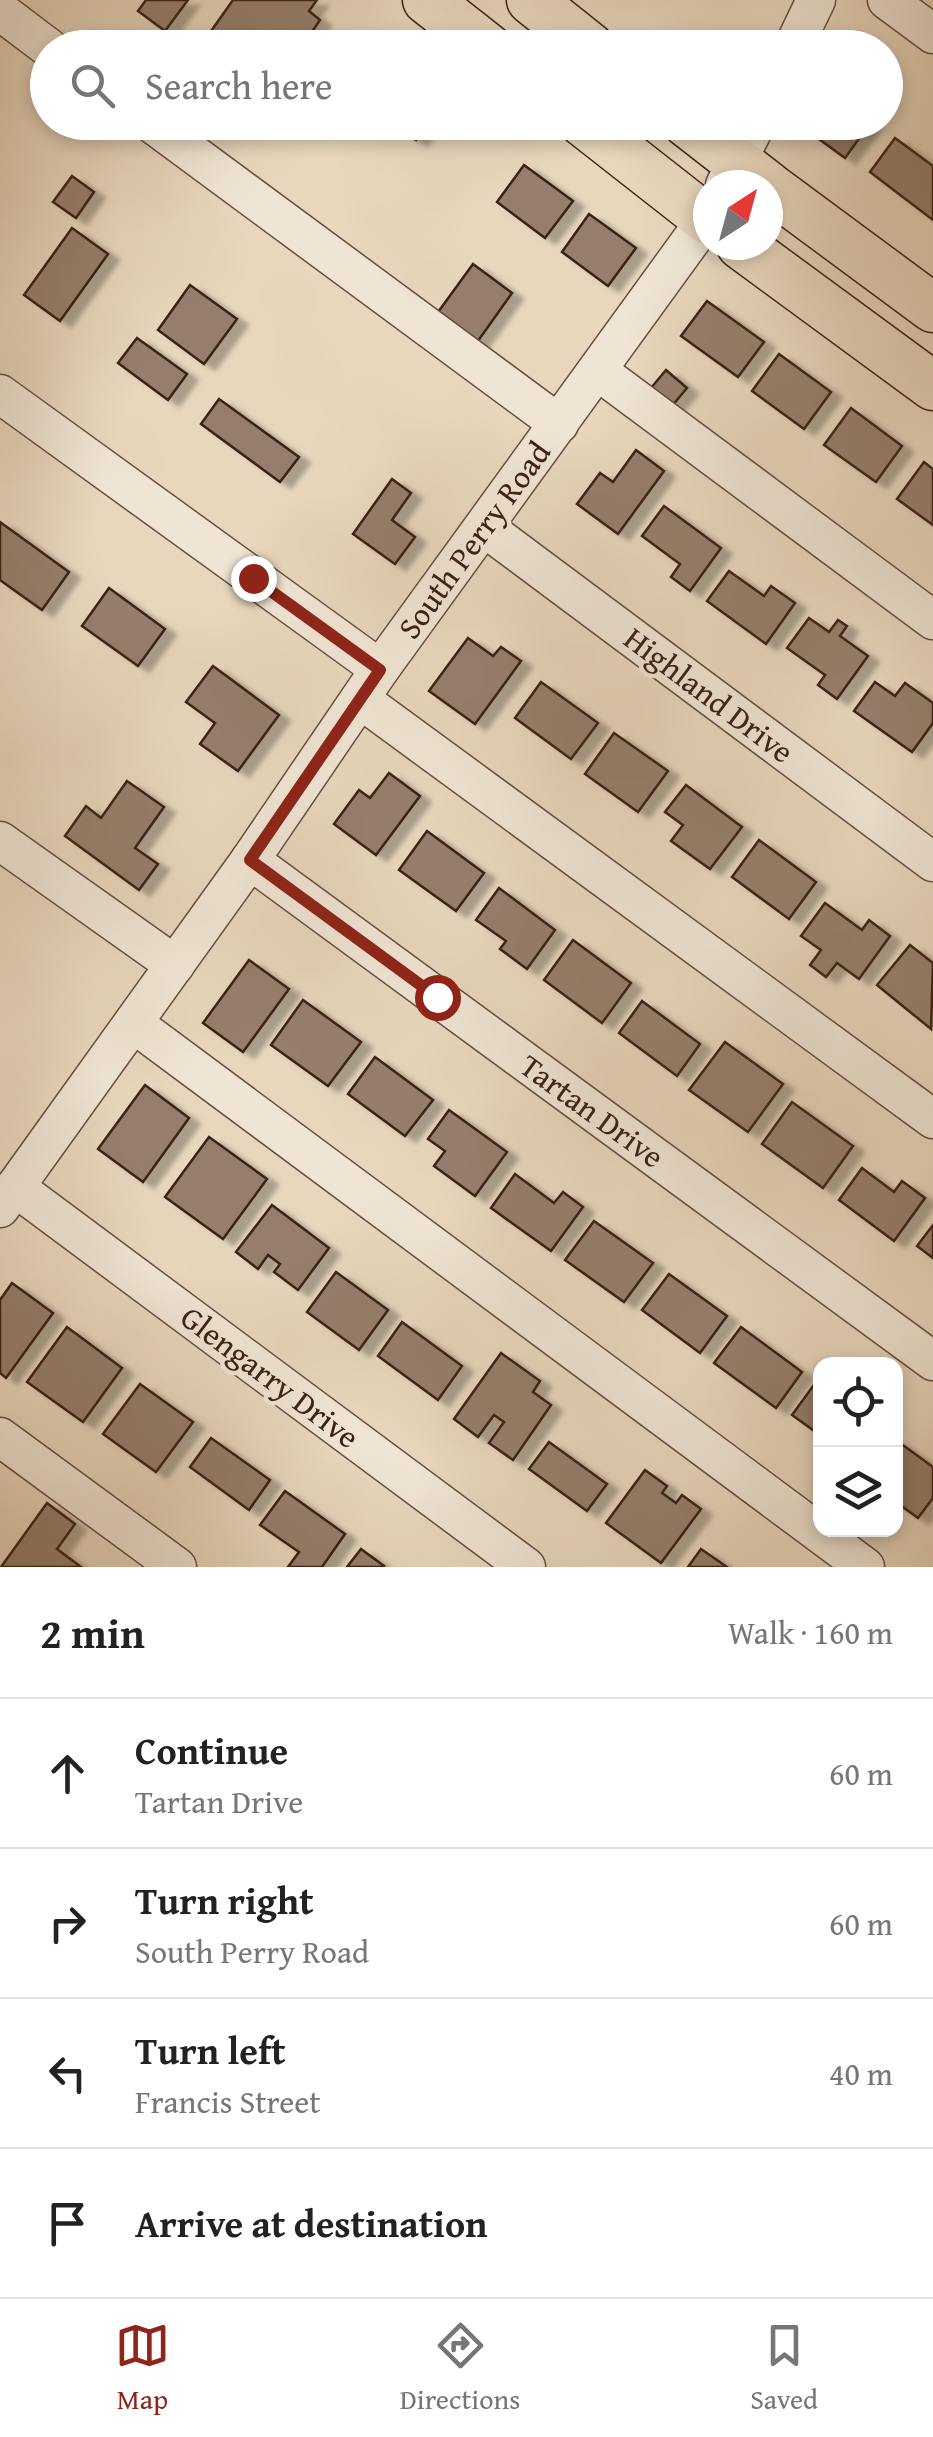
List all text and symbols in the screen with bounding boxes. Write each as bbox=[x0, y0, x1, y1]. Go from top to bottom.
search box bbox=[30, 30, 903, 140]
text: Search here bbox=[145, 57, 333, 113]
icon: search bbox=[65, 58, 120, 113]
north arrow bbox=[693, 170, 783, 260]
street label: South Perry Road bbox=[386, 431, 561, 648]
route end bbox=[231, 556, 277, 602]
street label: Highland Drive bbox=[614, 615, 804, 774]
route start bbox=[415, 975, 461, 1021]
street label: Tartan Drive bbox=[510, 1042, 674, 1179]
street label: Glengarry Drive bbox=[171, 1294, 370, 1459]
map controls bbox=[813, 1357, 903, 1537]
button: locate bbox=[813, 1357, 903, 1447]
button: layers bbox=[813, 1447, 903, 1537]
text: 2 min bbox=[40, 1602, 145, 1663]
text: Walk · 160 m bbox=[728, 1609, 893, 1656]
text: Continue bbox=[135, 1722, 288, 1778]
icon: ahead bbox=[40, 1746, 95, 1801]
text: 60 m bbox=[829, 1750, 893, 1797]
text: Tartan Drive bbox=[135, 1778, 303, 1825]
text: Turn right bbox=[135, 1872, 314, 1928]
icon: right bbox=[40, 1896, 95, 1951]
text: 60 m bbox=[829, 1900, 893, 1947]
text: South Perry Road bbox=[135, 1928, 369, 1975]
text: Turn left bbox=[135, 2022, 286, 2078]
icon: left bbox=[40, 2046, 95, 2101]
text: 40 m bbox=[829, 2050, 893, 2097]
text: Francis Street bbox=[135, 2078, 320, 2125]
text: Arrive at destination bbox=[135, 2195, 488, 2251]
icon: arrive bbox=[40, 2196, 95, 2251]
tab: Map bbox=[115, 2318, 170, 2419]
tab: Directions bbox=[400, 2318, 520, 2419]
tab: Saved bbox=[750, 2318, 818, 2419]

